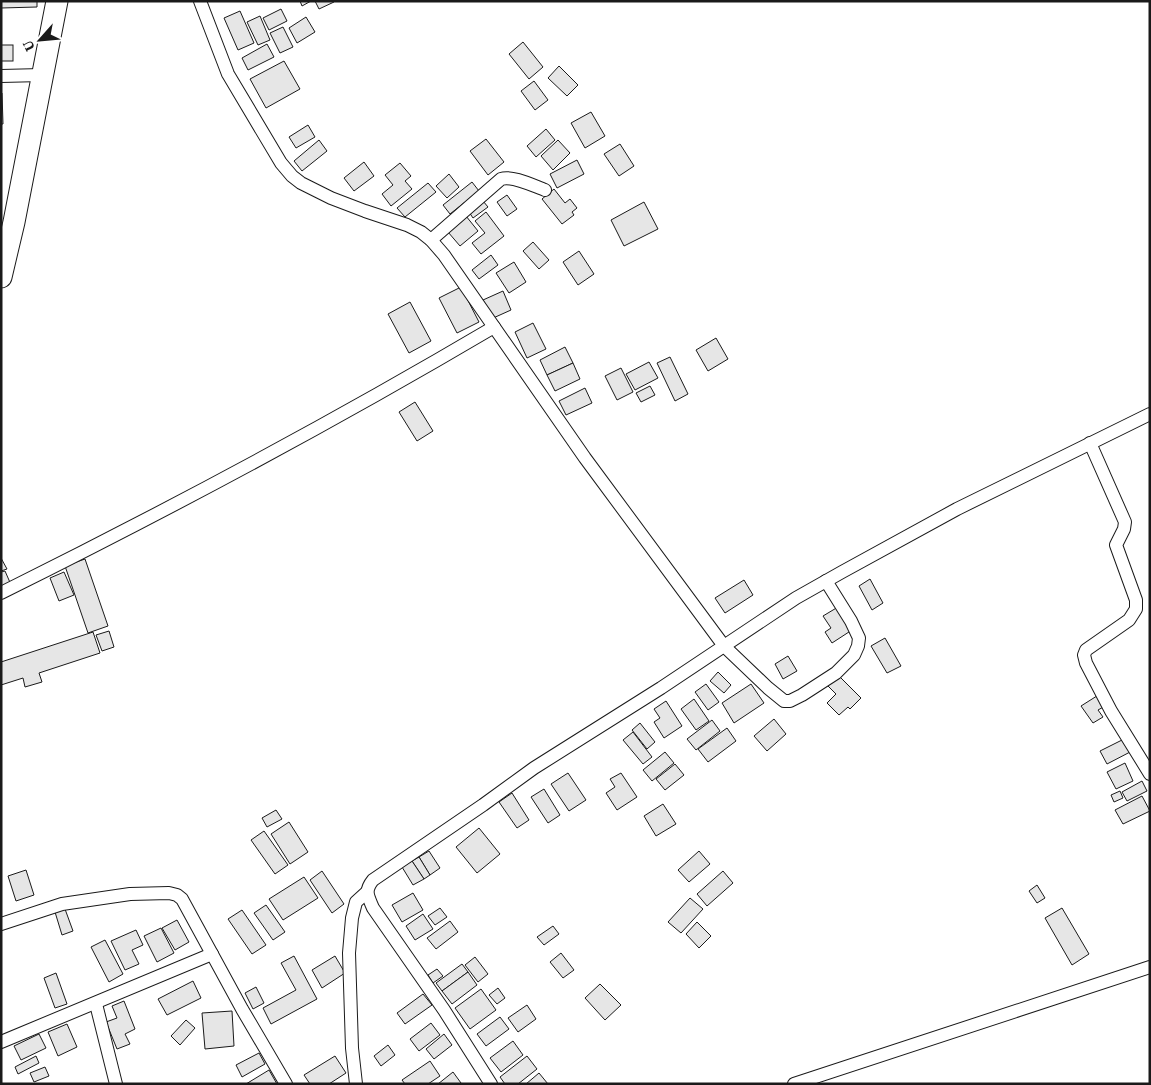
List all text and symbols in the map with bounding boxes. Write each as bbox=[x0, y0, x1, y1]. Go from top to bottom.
north arrow bbox=[15, 15, 65, 65]
text: U bbox=[17, 37, 40, 55]

